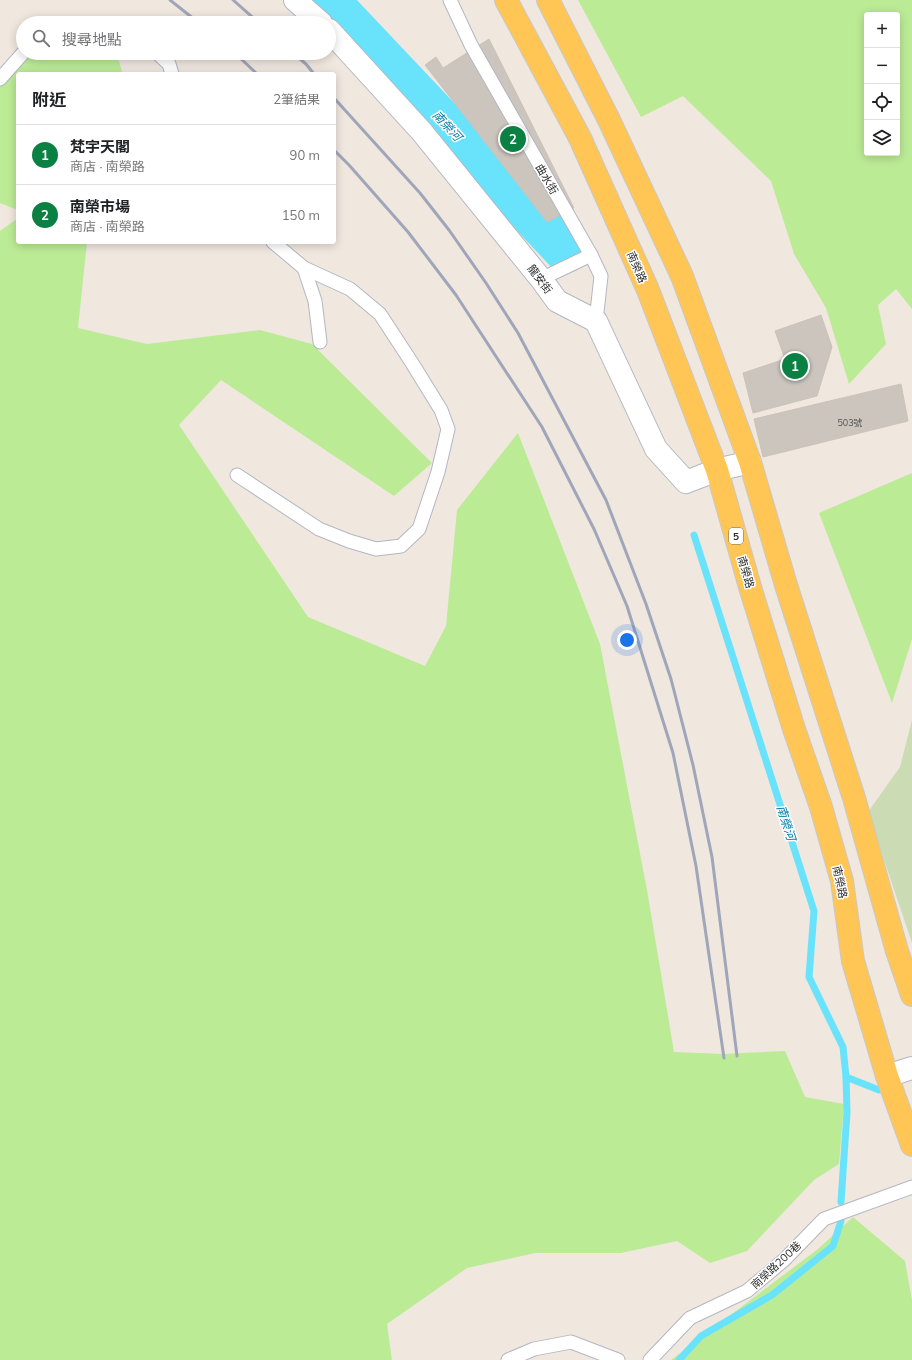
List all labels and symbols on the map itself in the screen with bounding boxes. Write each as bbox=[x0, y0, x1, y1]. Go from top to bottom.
water label: 南榮河 bbox=[430, 107, 466, 145]
pin: 2 bbox=[500, 124, 526, 154]
street label: 曲水街 bbox=[533, 161, 561, 197]
street label: 南榮路 bbox=[624, 249, 650, 285]
street label: 龍安街 bbox=[524, 262, 556, 296]
pin: 1 bbox=[782, 351, 808, 381]
house number: 503號 bbox=[837, 417, 863, 428]
road number: 5 bbox=[729, 528, 743, 544]
street label: 南榮路 bbox=[735, 554, 757, 590]
your location bbox=[617, 630, 637, 650]
water label: 南榮河 bbox=[774, 803, 800, 844]
street label: 南榮路 bbox=[830, 864, 850, 900]
street label: 南榮路200巷 bbox=[748, 1238, 804, 1292]

